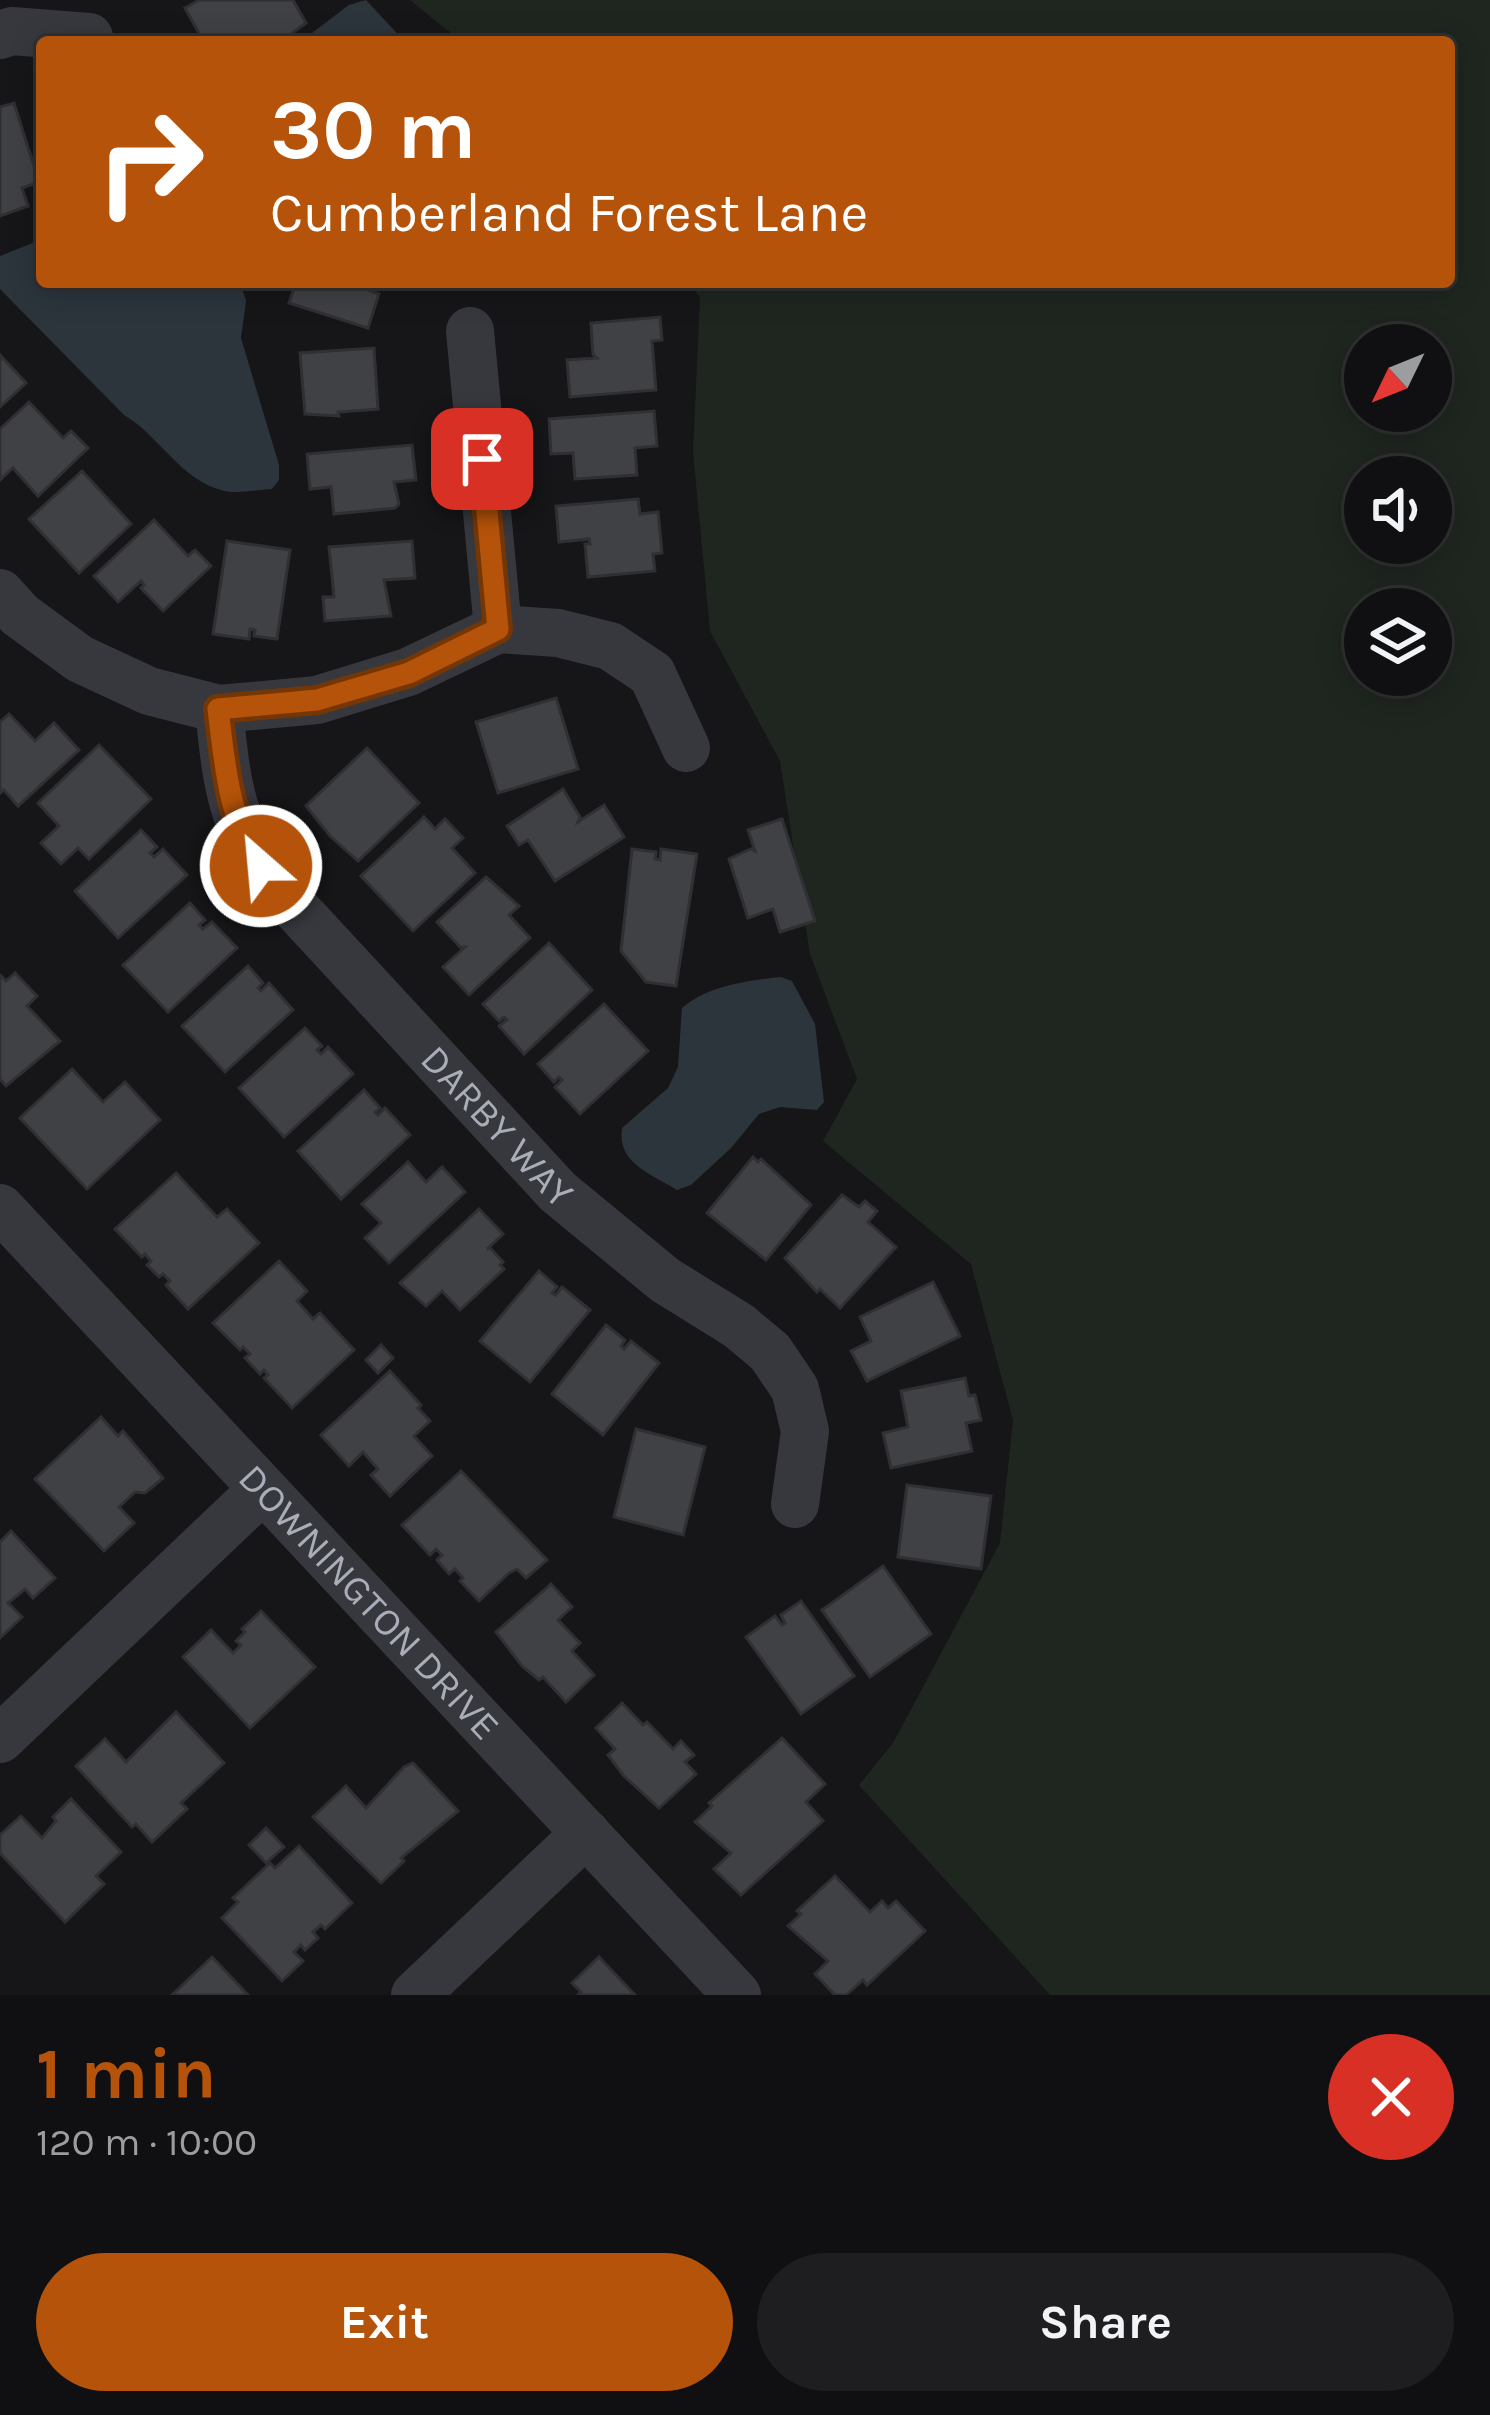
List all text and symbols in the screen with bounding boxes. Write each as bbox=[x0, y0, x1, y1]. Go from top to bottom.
text: 30 m bbox=[270, 81, 476, 179]
icon: right bbox=[72, 84, 228, 240]
text: Cumberland Forest Lane bbox=[270, 181, 868, 245]
north arrow bbox=[1344, 324, 1452, 432]
map controls bbox=[1344, 324, 1452, 696]
pin bbox=[431, 408, 533, 510]
icon: arrive bbox=[449, 426, 515, 492]
button: sound bbox=[1344, 456, 1452, 564]
button: layers bbox=[1344, 588, 1452, 696]
position arrow bbox=[198, 803, 324, 929]
street label: DARBY WAY bbox=[411, 1036, 583, 1218]
street label: DOWNINGTON DRIVE bbox=[229, 1455, 509, 1749]
text: 1 min bbox=[36, 2032, 217, 2116]
button: close bbox=[1328, 2034, 1454, 2160]
text: 120 m · 10:00 bbox=[36, 2119, 257, 2165]
button: Exit bbox=[36, 2253, 733, 2391]
button: Share bbox=[757, 2253, 1454, 2391]

